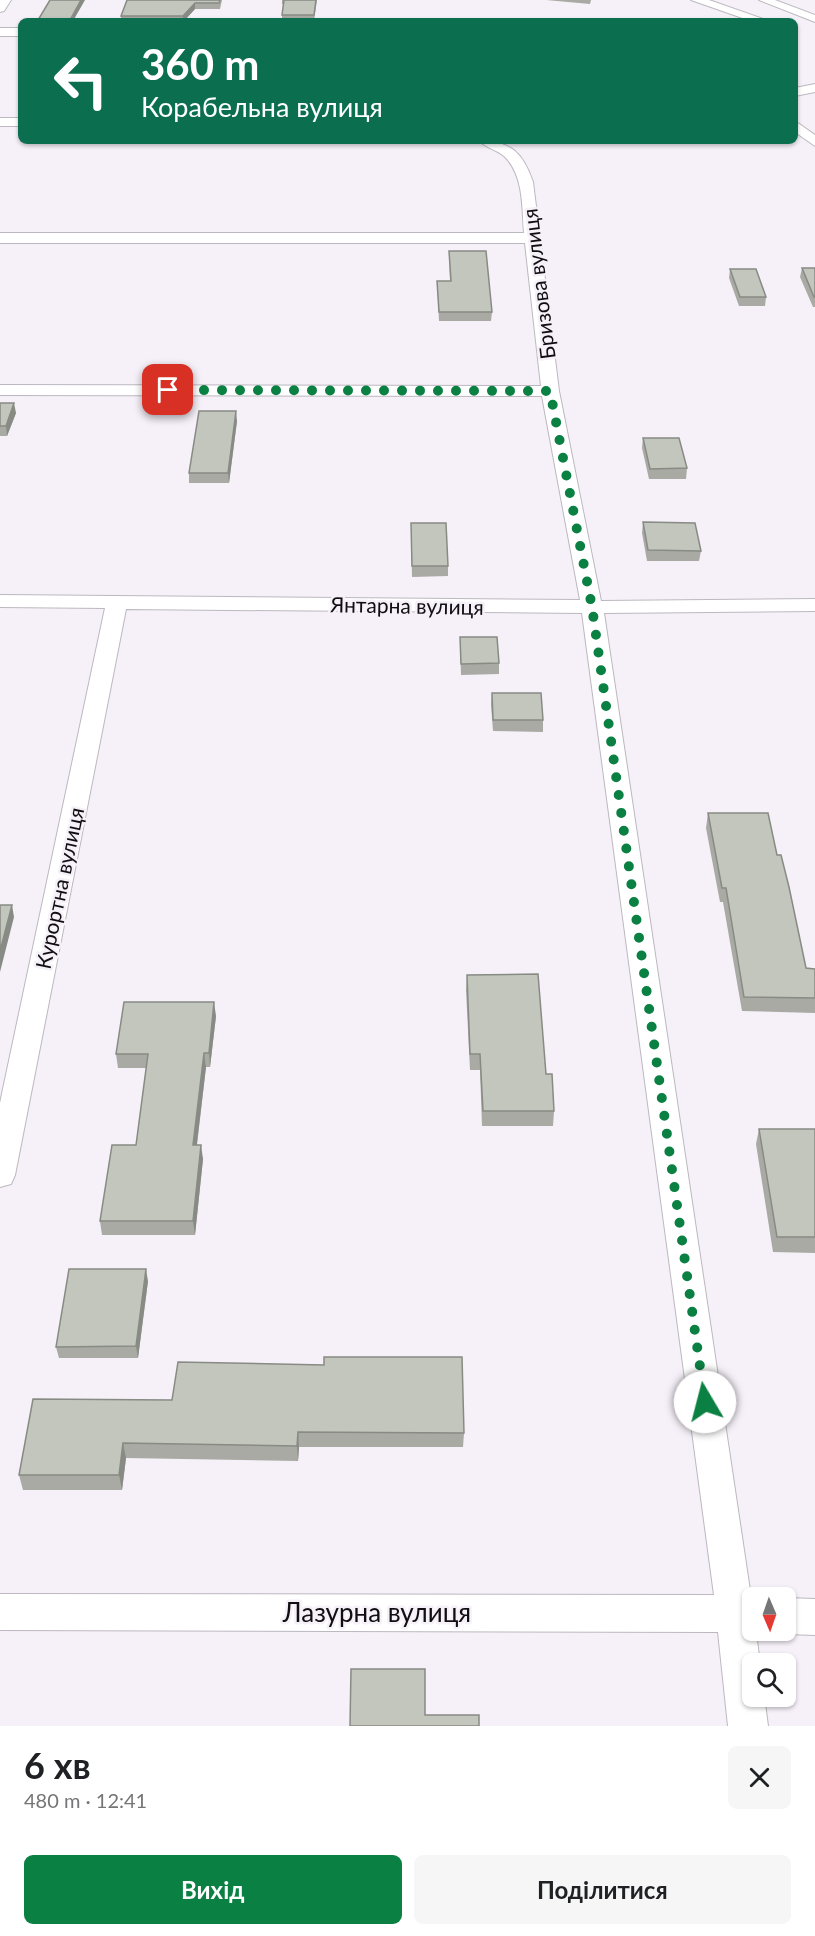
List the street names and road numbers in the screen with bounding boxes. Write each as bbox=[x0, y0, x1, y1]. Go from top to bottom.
street label: Бризова вулиця bbox=[516, 207, 560, 361]
street label: Янтарна вулиця bbox=[329, 591, 484, 619]
street label: Курортна вулиця bbox=[30, 805, 88, 971]
street label: Лазурна вулиця bbox=[282, 1596, 471, 1628]

